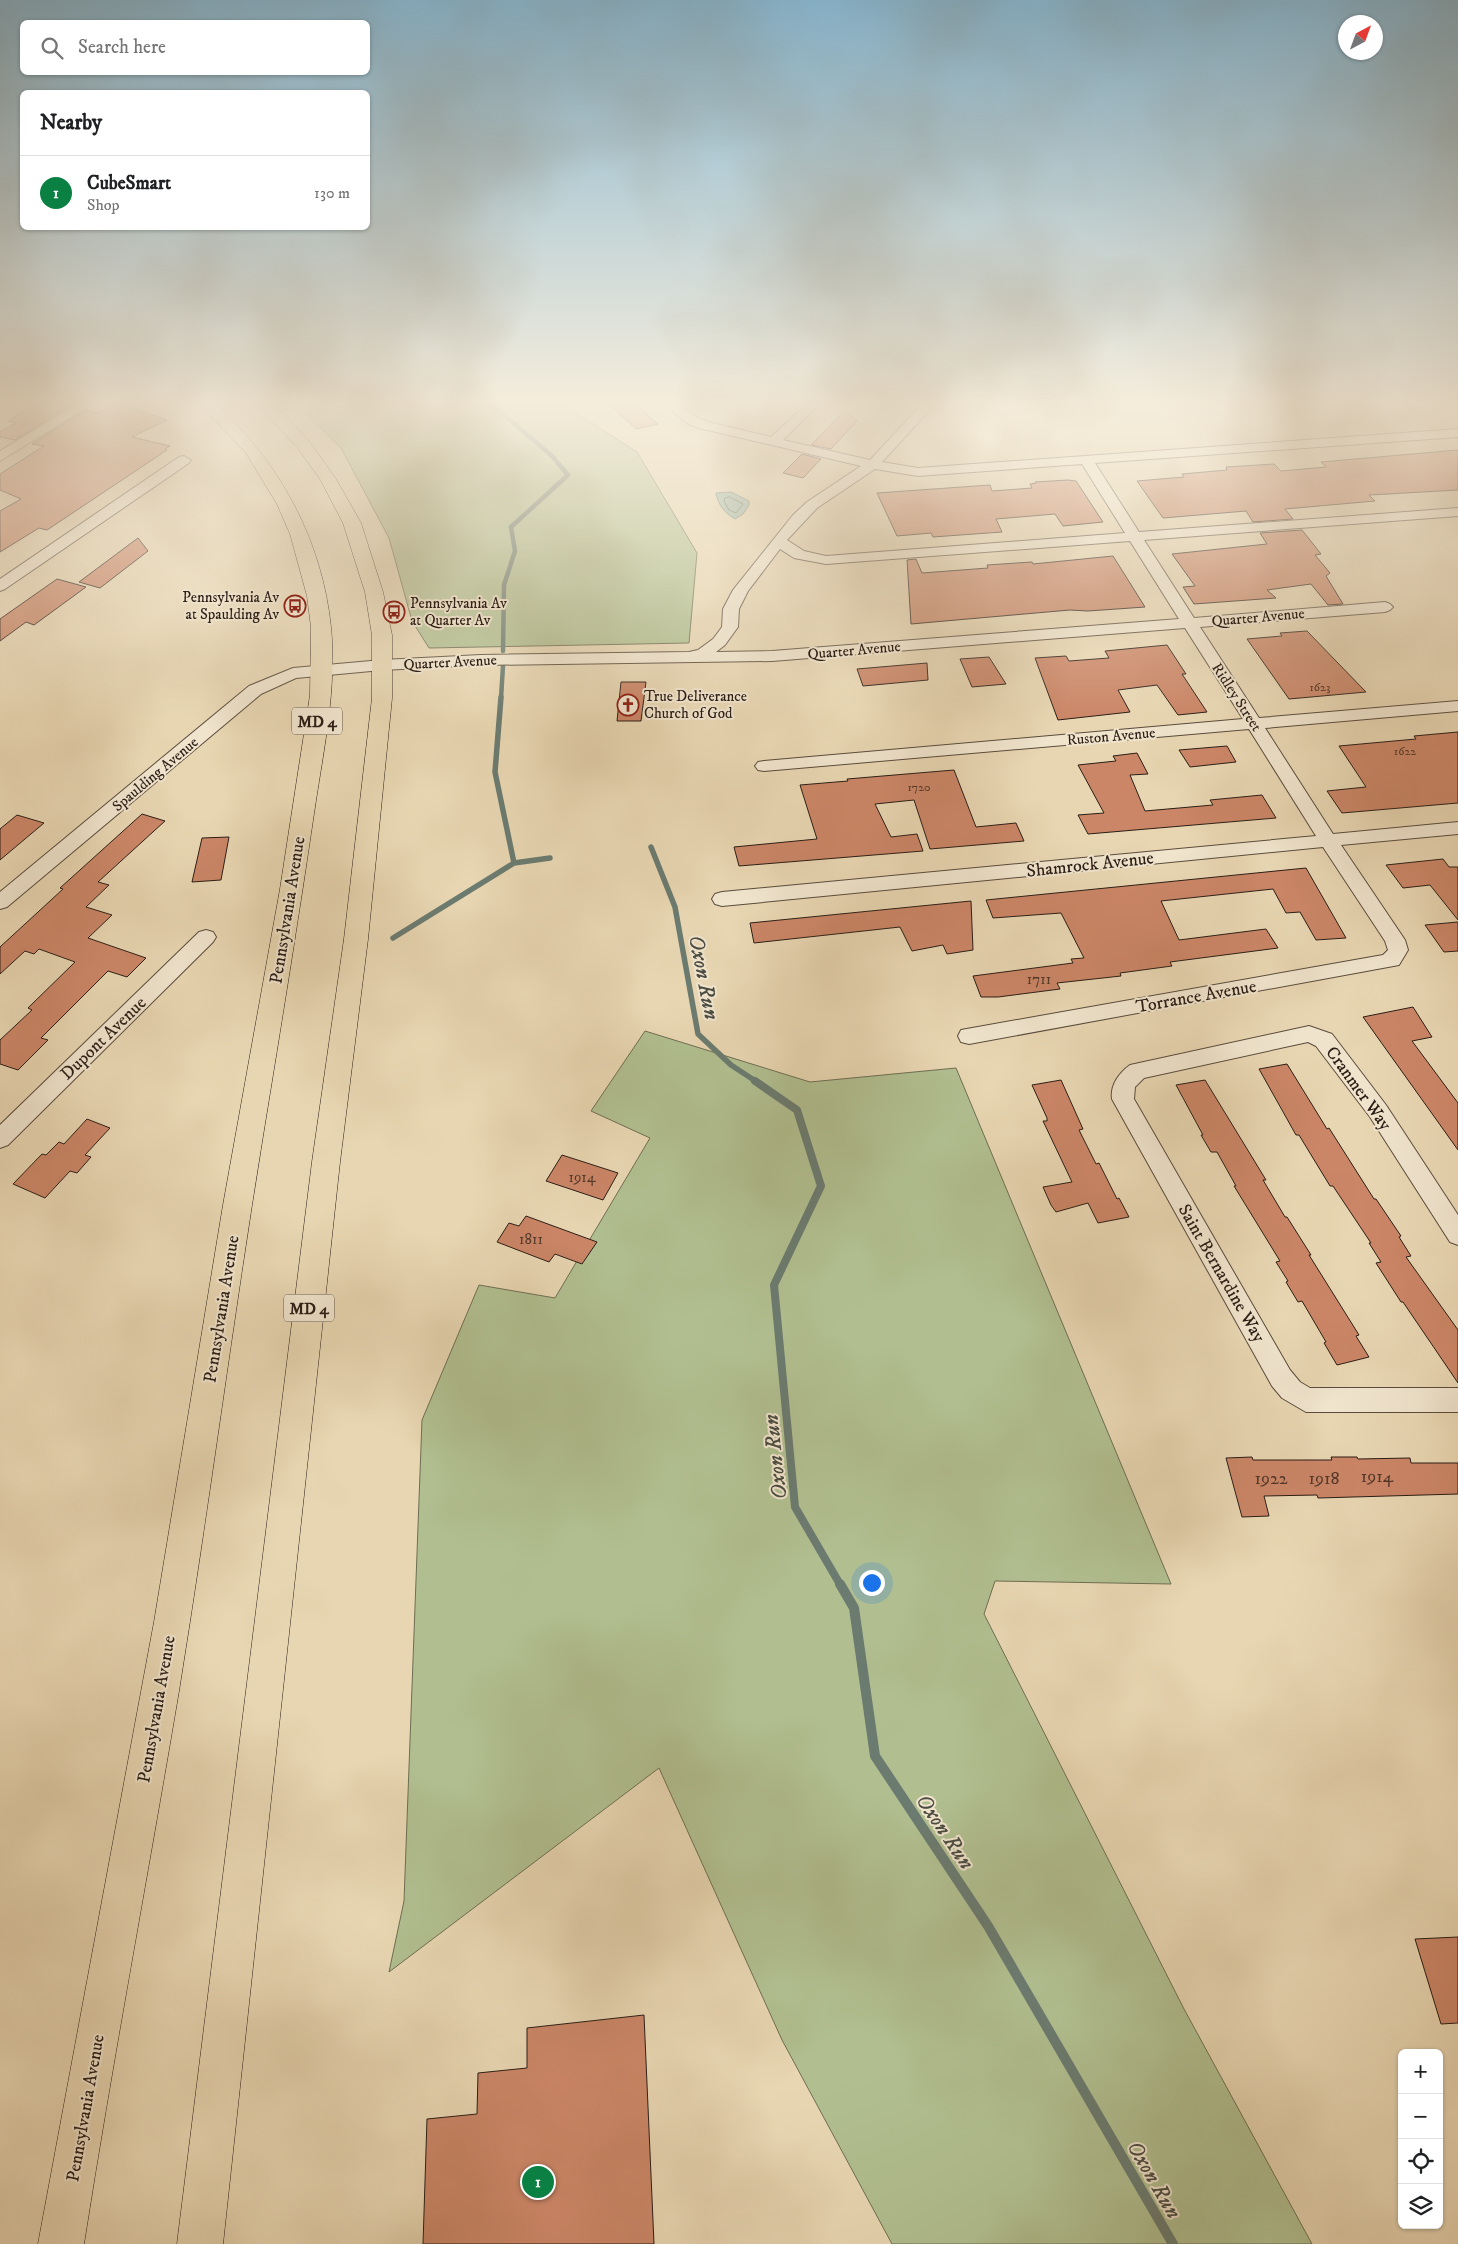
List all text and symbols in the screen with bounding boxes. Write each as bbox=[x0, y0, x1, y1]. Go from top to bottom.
north arrow bbox=[1338, 15, 1383, 60]
search box bbox=[20, 20, 370, 75]
icon: search bbox=[38, 34, 66, 62]
text: Search here bbox=[78, 36, 166, 59]
text: Nearby bbox=[40, 110, 102, 136]
text: CubeSmart bbox=[87, 172, 171, 195]
text: 1 bbox=[53, 183, 59, 203]
text: 130 m bbox=[314, 183, 350, 203]
text: Shop bbox=[87, 195, 120, 215]
place label: Pennsylvania Av at Spaulding Av bbox=[182, 588, 279, 624]
bus stop icon: Pennsylvania Av at Spaulding Av bbox=[283, 594, 307, 618]
place label: Pennsylvania Av at Quarter Av bbox=[410, 594, 507, 630]
bus stop icon: Pennsylvania Av at Quarter Av bbox=[382, 600, 406, 624]
street label: Quarter Avenue bbox=[1211, 604, 1305, 631]
street label: Quarter Avenue bbox=[807, 637, 901, 664]
street label: Quarter Avenue bbox=[403, 651, 497, 674]
street label: Ridley Street bbox=[1207, 659, 1266, 735]
house number: 1623 bbox=[1310, 680, 1330, 695]
place label: True Deliverance Church of God bbox=[644, 687, 747, 723]
church icon: True Deliverance Church of God bbox=[616, 693, 640, 717]
road number: MD 4 bbox=[292, 708, 342, 734]
street label: Ruston Avenue bbox=[1066, 723, 1156, 750]
street label: Spaulding Avenue bbox=[108, 733, 202, 816]
house number: 1622 bbox=[1394, 744, 1416, 759]
house number: 1720 bbox=[907, 780, 931, 795]
street label: Pennsylvania Avenue bbox=[265, 835, 311, 985]
street label: Shamrock Avenue bbox=[1025, 847, 1155, 883]
water label: Oxon Run bbox=[682, 933, 725, 1022]
house number: 1711 bbox=[1027, 970, 1051, 989]
street label: Torrance Avenue bbox=[1134, 976, 1258, 1018]
street label: Dupont Avenue bbox=[56, 992, 151, 1085]
street label: Cranmer Way bbox=[1320, 1042, 1396, 1135]
house number: 1914 bbox=[568, 1168, 596, 1187]
street label: Saint Bernardine Way bbox=[1173, 1201, 1270, 1347]
house number: 1811 bbox=[519, 1230, 543, 1249]
street label: Pennsylvania Avenue bbox=[199, 1234, 245, 1384]
road number: MD 4 bbox=[284, 1295, 334, 1322]
water label: Oxon Run bbox=[758, 1413, 793, 1501]
house number: 1914 bbox=[1361, 1466, 1394, 1488]
house number: 1922 bbox=[1254, 1468, 1288, 1490]
house number: 1918 bbox=[1308, 1468, 1340, 1490]
your location bbox=[859, 1570, 885, 1596]
street label: Pennsylvania Avenue bbox=[133, 1634, 181, 1784]
water label: Oxon Run bbox=[910, 1789, 980, 1875]
street label: Pennsylvania Avenue bbox=[62, 2033, 110, 2183]
map controls bbox=[1398, 2049, 1443, 2229]
button: + bbox=[1398, 2049, 1443, 2094]
button: − bbox=[1398, 2094, 1443, 2139]
water label: Oxon Run bbox=[1121, 2136, 1187, 2224]
button: locate bbox=[1398, 2139, 1443, 2184]
pin: 1 bbox=[522, 2163, 554, 2201]
button: layers bbox=[1398, 2184, 1443, 2229]

